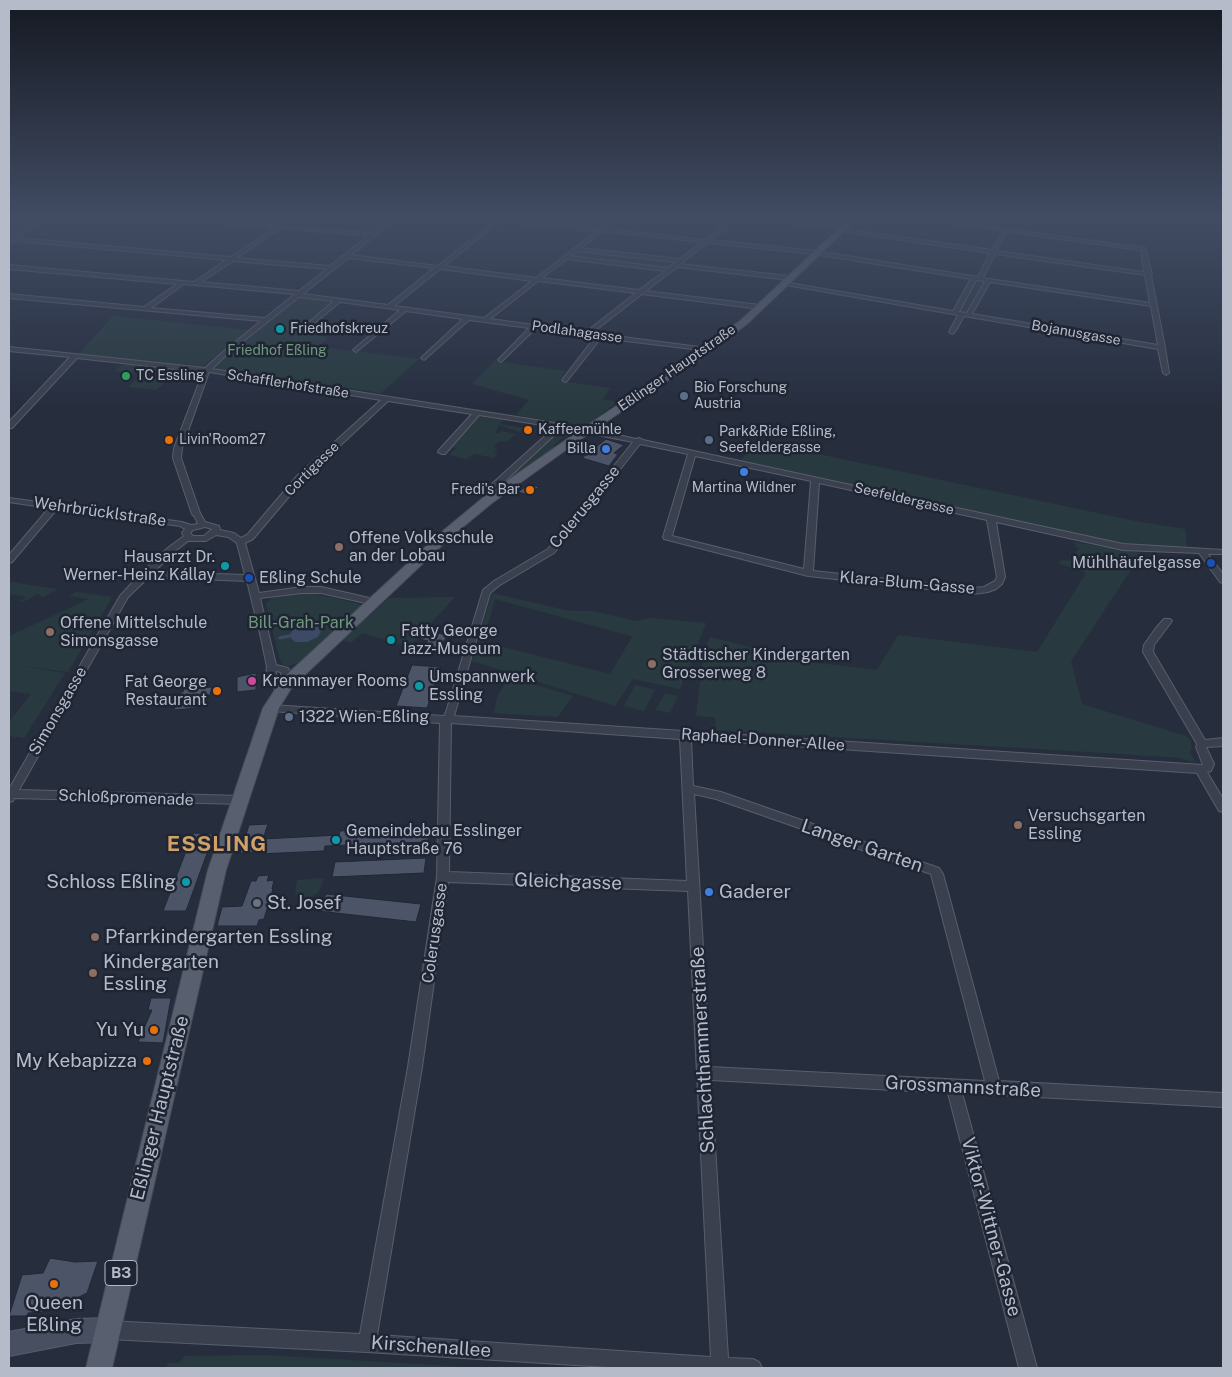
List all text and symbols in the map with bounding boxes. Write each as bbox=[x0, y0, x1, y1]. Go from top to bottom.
street label: Podlahagasse bbox=[531, 317, 623, 347]
street label: Bojanusgasse bbox=[1030, 317, 1122, 349]
place label: Friedhofskreuz bbox=[290, 321, 388, 337]
street label: Eßlinger Hauptstraße bbox=[615, 321, 739, 415]
marker: Friedhofskreuz bbox=[274, 323, 286, 335]
park label: Friedhof Eßling bbox=[227, 343, 327, 359]
street label: Schafflerhofstraße bbox=[226, 366, 350, 402]
place label: TC Essling bbox=[136, 368, 204, 384]
marker: TC Essling bbox=[120, 370, 132, 382]
place label: Bio Forschung Austria bbox=[694, 380, 787, 412]
marker: Bio Forschung Austria bbox=[678, 390, 690, 402]
place label: Kaffeemühle bbox=[538, 422, 622, 438]
marker: Kaffeemühle bbox=[522, 424, 534, 436]
place label: Park&Ride Eßling, Seefeldergasse bbox=[719, 424, 836, 457]
place label: Livin'Room27 bbox=[179, 432, 266, 448]
marker: Livin'Room27 bbox=[163, 434, 175, 446]
marker: Park&Ride Eßling, Seefeldergasse bbox=[703, 434, 715, 446]
street label: Cortigasse bbox=[281, 438, 343, 500]
place label: Billa bbox=[567, 441, 596, 457]
marker: Billa bbox=[600, 443, 612, 455]
street label: Colerusgasse bbox=[546, 462, 624, 552]
marker: Martina Wildner bbox=[738, 466, 750, 478]
street label: Seefeldergasse bbox=[852, 479, 956, 519]
place label: Martina Wildner bbox=[692, 480, 796, 496]
place label: Fredi's Bar bbox=[451, 482, 520, 498]
marker: Fredi's Bar bbox=[524, 484, 536, 496]
street label: Wehrbrücklstraße bbox=[32, 493, 168, 531]
place label: Offene Volksschule an der Lobau bbox=[349, 528, 494, 566]
marker: Offene Volksschule an der Lobau bbox=[333, 541, 345, 553]
place label: Hausarzt Dr. Werner-Heinz Kállay bbox=[63, 547, 215, 585]
place label: Mühlhäufelgasse bbox=[1072, 553, 1201, 573]
marker: Mühlhäufelgasse bbox=[1205, 557, 1217, 569]
marker: Hausarzt Dr. Werner-Heinz Kállay bbox=[219, 560, 231, 572]
place label: Eßling Schule bbox=[259, 568, 361, 588]
street label: Klara-Blum-Gasse bbox=[839, 568, 975, 598]
marker: Eßling Schule bbox=[243, 572, 255, 584]
place label: Offene Mittelschule Simonsgasse bbox=[60, 613, 207, 651]
park label: Bill-Grah-Park bbox=[248, 613, 354, 633]
place label: Fatty George Jazz-Museum bbox=[401, 621, 501, 659]
marker: Offene Mittelschule Simonsgasse bbox=[44, 626, 56, 638]
marker: Fatty George Jazz-Museum bbox=[385, 634, 397, 646]
place label: Städtischer Kindergarten Grosserweg 8 bbox=[662, 645, 850, 683]
marker: Städtischer Kindergarten Grosserweg 8 bbox=[646, 658, 658, 670]
street label: Simonsgasse bbox=[25, 664, 91, 758]
place label: Umspannwerk Essling bbox=[429, 667, 535, 705]
place label: Krennmayer Rooms bbox=[262, 671, 407, 691]
place label: Fat George Restaurant bbox=[124, 672, 207, 710]
marker: Krennmayer Rooms bbox=[246, 675, 258, 687]
marker: Umspannwerk Essling bbox=[413, 680, 425, 692]
marker: Fat George Restaurant bbox=[211, 685, 223, 697]
place label: 1322 Wien-Eßling bbox=[299, 707, 429, 727]
marker: 1322 Wien-Eßling bbox=[283, 711, 295, 723]
street label: Raphael-Donner-Allee bbox=[680, 725, 846, 755]
street label: Schloßpromenade bbox=[58, 786, 194, 810]
place label: Versuchsgarten Essling bbox=[1028, 806, 1145, 844]
street label: Langer Garten bbox=[798, 815, 926, 877]
marker: Versuchsgarten Essling bbox=[1012, 819, 1024, 831]
place label: Gemeindebau Esslinger Hauptstraße 76 bbox=[346, 821, 522, 859]
district label: ESSLING bbox=[166, 832, 268, 858]
marker: Gemeindebau Esslinger Hauptstraße 76 bbox=[330, 834, 342, 846]
street label: Gleichgasse bbox=[514, 869, 622, 895]
place label: Schloss Eßling bbox=[46, 871, 176, 893]
marker: Schloss Eßling bbox=[180, 876, 192, 888]
place label: Gaderer bbox=[719, 881, 791, 903]
street label: Colerusgasse bbox=[418, 882, 452, 984]
marker: Gaderer bbox=[703, 886, 715, 898]
place label: St. Josef bbox=[267, 892, 341, 914]
marker: St. Josef bbox=[251, 897, 263, 909]
place label: Pfarrkindergarten Essling bbox=[105, 926, 333, 948]
marker: Pfarrkindergarten Essling bbox=[89, 931, 101, 943]
street label: Schlachthammerstraße bbox=[686, 946, 720, 1154]
place label: Kindergarten Essling bbox=[103, 951, 219, 995]
marker: Kindergarten Essling bbox=[87, 967, 99, 979]
street label: Eßlinger Hauptstraße bbox=[126, 1013, 194, 1203]
place label: Yu Yu bbox=[96, 1019, 144, 1041]
marker: Yu Yu bbox=[148, 1024, 160, 1036]
place label: My Kebapizza bbox=[15, 1050, 137, 1072]
marker: My Kebapizza bbox=[141, 1055, 153, 1067]
street label: Grossmannstraße bbox=[884, 1072, 1042, 1102]
street label: Viktor-Wittner-Gasse bbox=[956, 1135, 1026, 1319]
road number: B3 bbox=[105, 1260, 137, 1286]
marker: Queen Eßling bbox=[48, 1278, 60, 1290]
place label: Queen Eßling bbox=[25, 1292, 83, 1336]
street label: Kirschenallee bbox=[370, 1331, 492, 1363]

